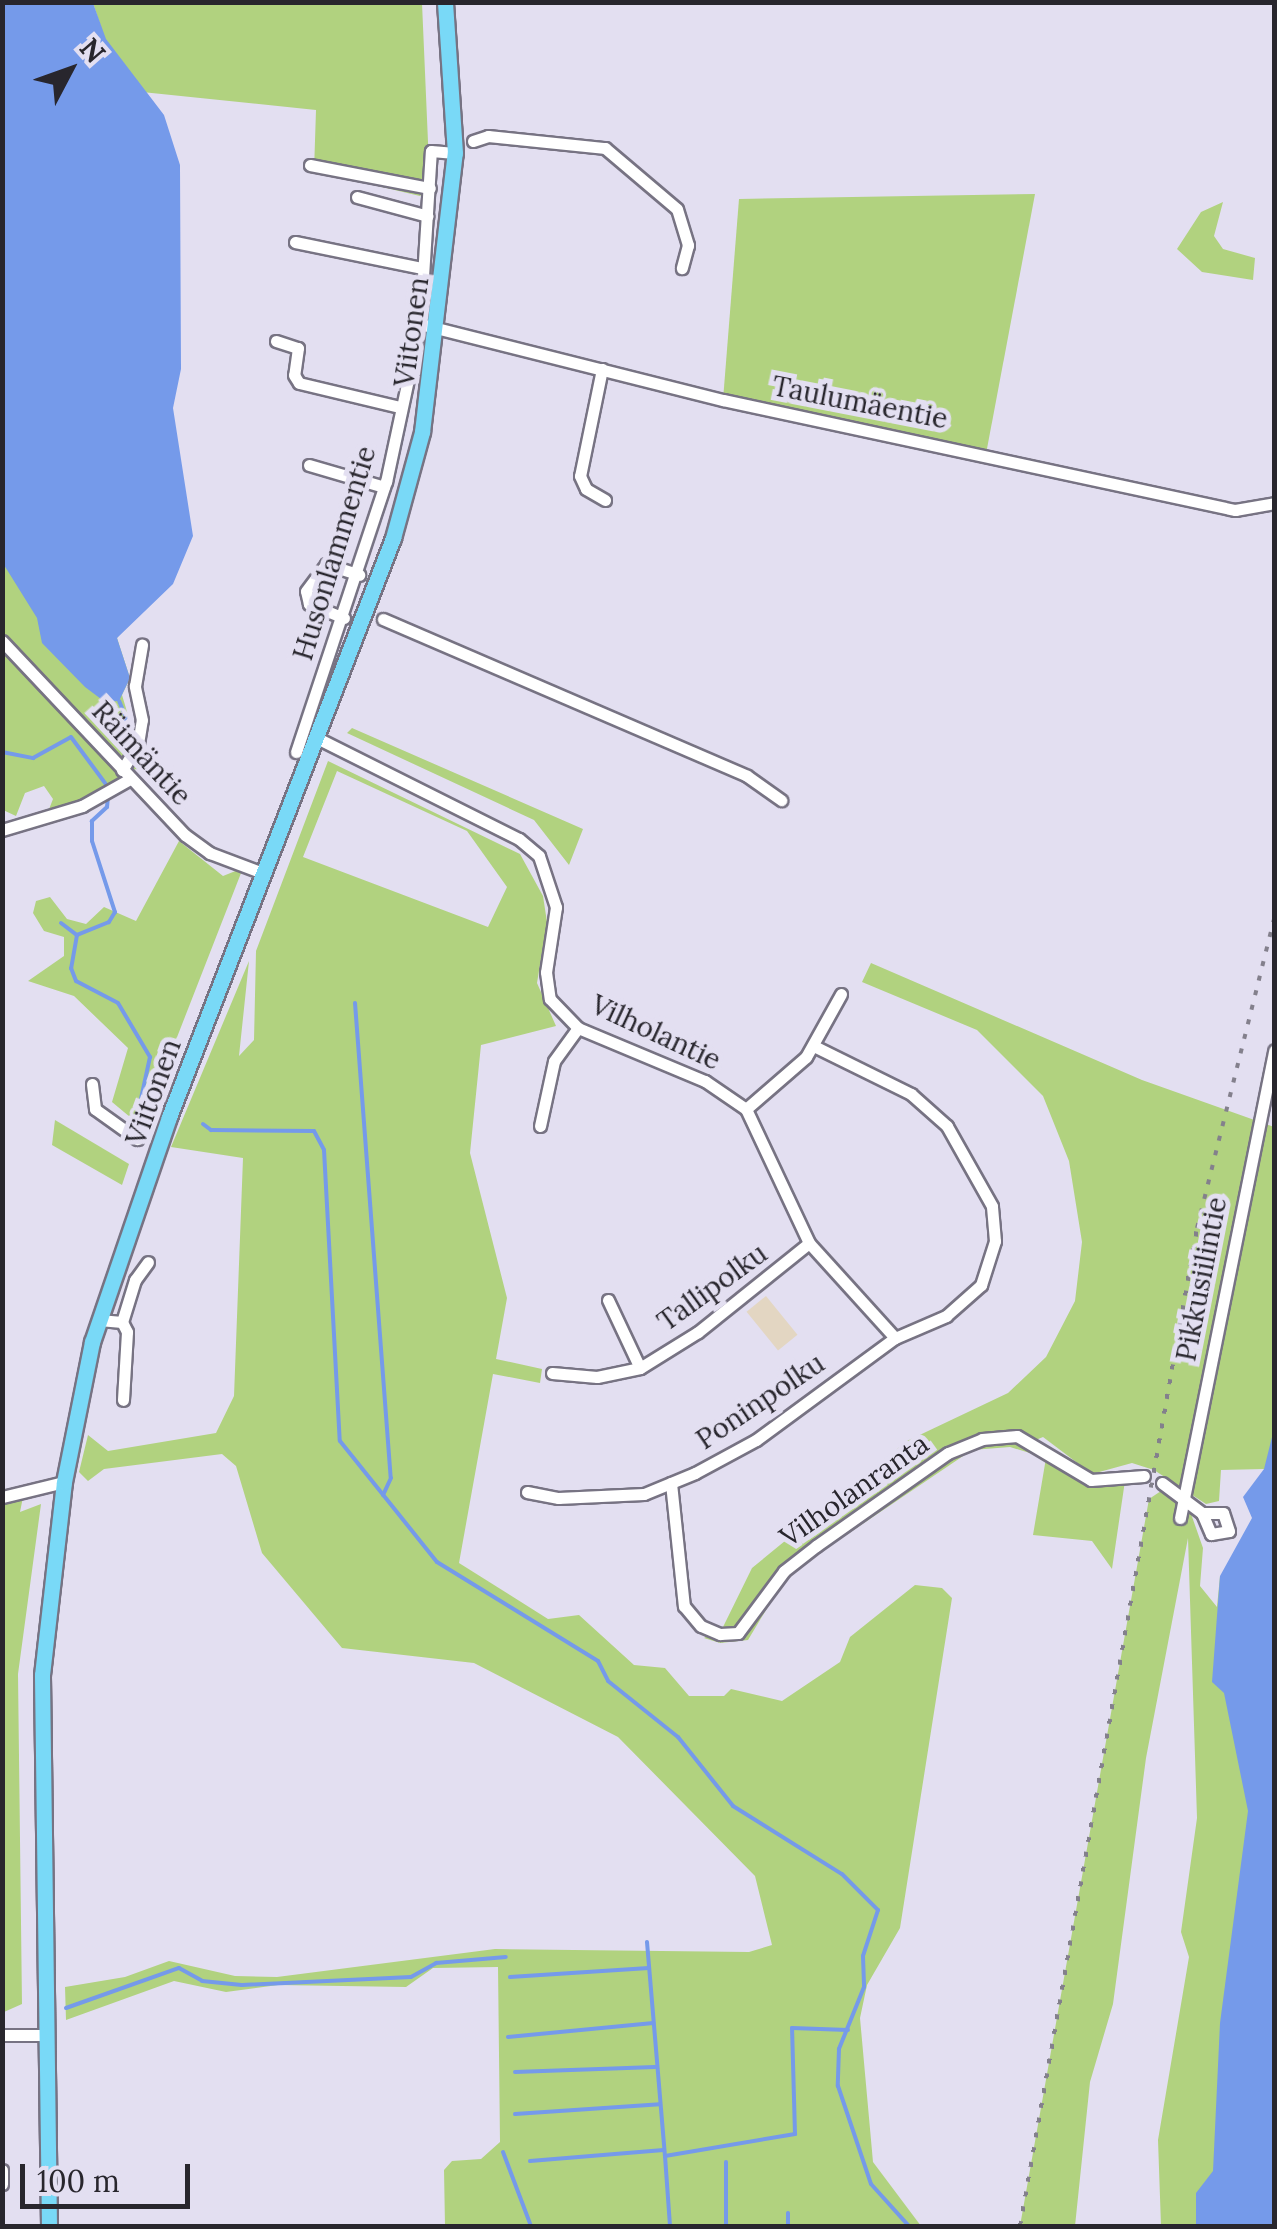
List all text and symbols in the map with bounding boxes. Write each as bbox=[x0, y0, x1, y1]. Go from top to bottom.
north arrow bbox=[20, 20, 120, 120]
text: N bbox=[72, 30, 113, 70]
street label: Viitonen bbox=[387, 275, 435, 389]
street label: Taulumäentie bbox=[770, 369, 950, 435]
street label: Husonlammentie bbox=[285, 442, 383, 664]
street label: Räimäntie bbox=[85, 694, 199, 812]
street label: Vilholantie bbox=[586, 987, 726, 1077]
street label: Viitonen bbox=[118, 1034, 188, 1150]
street label: Pikkusiilintie bbox=[1169, 1194, 1233, 1364]
street label: Tallipolku bbox=[651, 1236, 773, 1338]
street label: Poninpolku bbox=[690, 1346, 830, 1456]
street label: Vilholanranta bbox=[773, 1426, 935, 1554]
scale bar bbox=[25, 2144, 195, 2206]
text: 100 m bbox=[37, 2162, 120, 2200]

